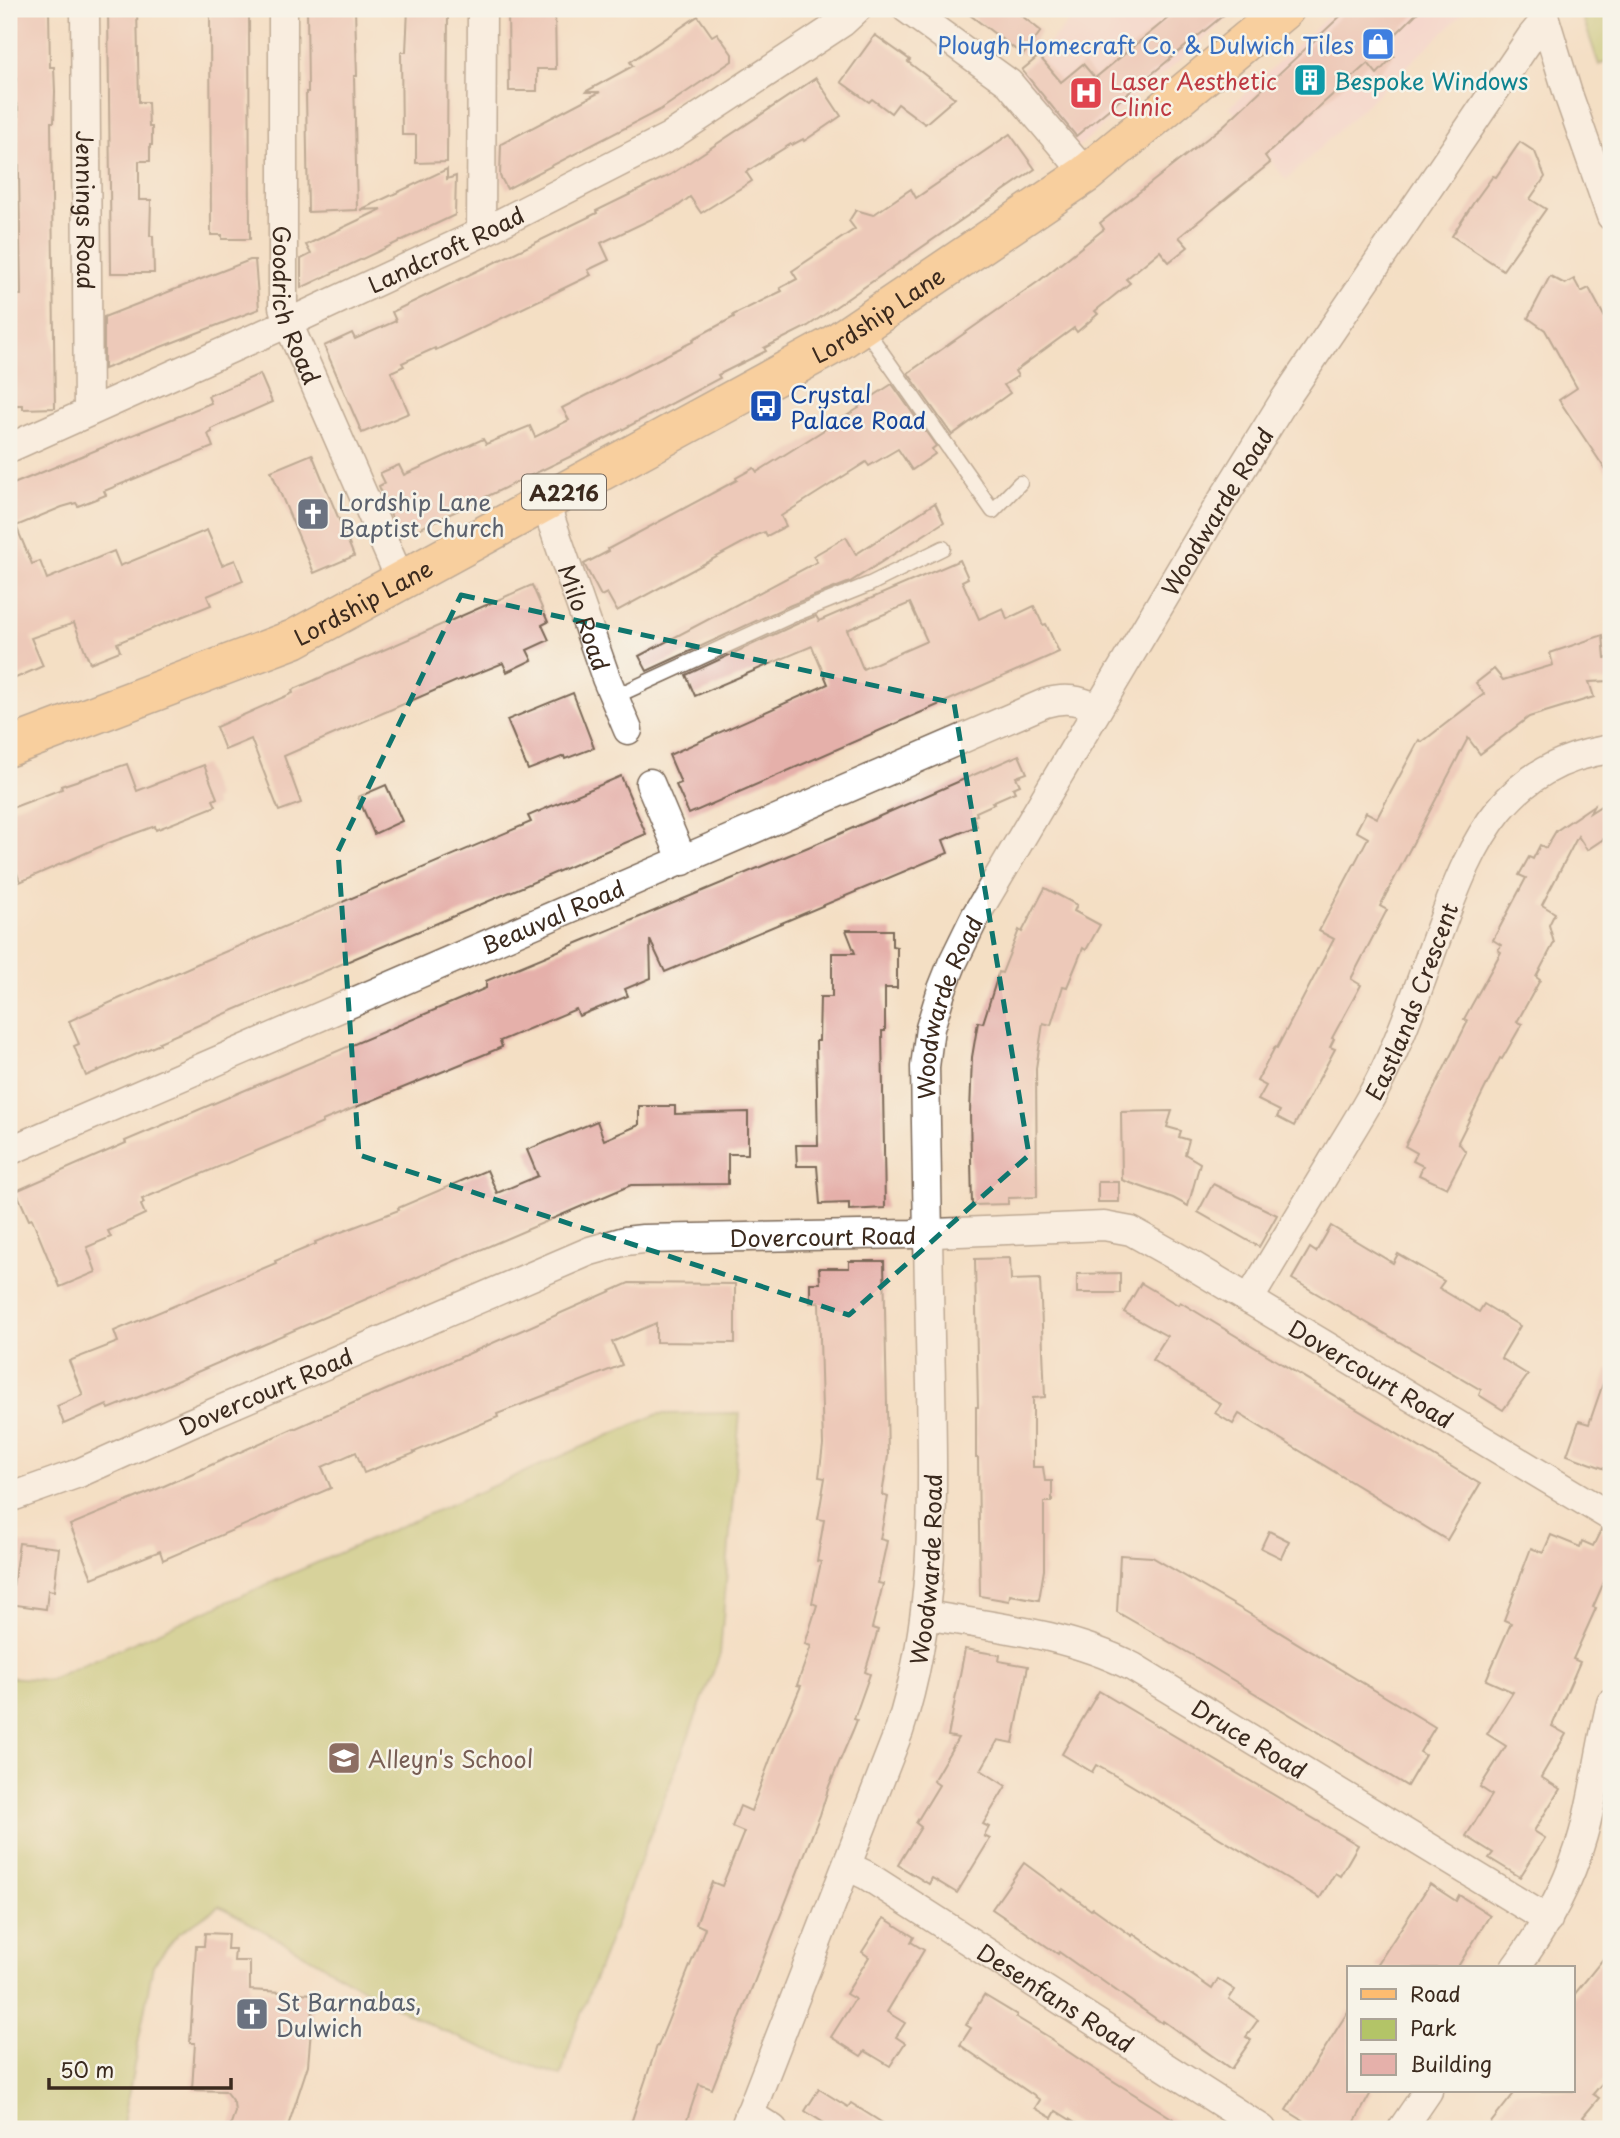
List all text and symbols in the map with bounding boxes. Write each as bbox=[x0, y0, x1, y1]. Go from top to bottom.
shop icon: Plough Homecraft Co. & Dulwich Tiles bbox=[1359, 25, 1397, 63]
place label: Plough Homecraft Co. & Dulwich Tiles bbox=[937, 27, 1354, 62]
building icon: Bespoke Windows bbox=[1291, 61, 1329, 99]
place label: Laser Aesthetic Clinic bbox=[1110, 63, 1277, 124]
place label: Bespoke Windows bbox=[1334, 63, 1529, 98]
hospital icon: Laser Aesthetic Clinic bbox=[1067, 74, 1105, 112]
street label: Jennings Road bbox=[68, 130, 105, 290]
street label: Landcroft Road bbox=[362, 196, 530, 301]
street label: Goodrich Road bbox=[266, 225, 330, 389]
street label: Lordship Lane bbox=[805, 257, 951, 371]
place label: Crystal Palace Road bbox=[790, 376, 926, 437]
bus stop icon: Crystal Palace Road bbox=[747, 387, 785, 425]
street label: Woodwarde Road bbox=[1152, 420, 1281, 602]
road number: A2216 bbox=[522, 475, 606, 510]
place label: Lordship Lane Baptist Church bbox=[338, 484, 505, 545]
church icon: Lordship Lane Baptist Church bbox=[294, 495, 332, 533]
street label: Lordship Lane bbox=[287, 549, 438, 654]
street label: Milo Road bbox=[550, 559, 620, 675]
street label: Beauval Road bbox=[475, 870, 630, 963]
street label: Eastlands Crescent bbox=[1355, 897, 1466, 1106]
street label: Woodwarde Road bbox=[907, 909, 991, 1100]
street label: Dovercourt Road bbox=[729, 1216, 917, 1255]
street label: Dovercourt Road bbox=[1282, 1310, 1461, 1436]
street label: Dovercourt Road bbox=[172, 1338, 358, 1444]
street label: Woodwarde Road bbox=[899, 1473, 950, 1667]
street label: Druce Road bbox=[1185, 1690, 1314, 1787]
school or university icon: Alleyn's School bbox=[325, 1739, 363, 1777]
place label: Alleyn's School bbox=[368, 1741, 533, 1776]
street label: Desenfans Road bbox=[971, 1934, 1141, 2060]
legend bbox=[1347, 1966, 1574, 2092]
text: Road bbox=[1410, 1977, 1461, 2009]
place label: St Barnabas, Dulwich bbox=[276, 1984, 422, 2045]
church icon: St Barnabas, Dulwich bbox=[233, 1995, 271, 2033]
text: Park bbox=[1410, 2011, 1457, 2043]
scale bar bbox=[49, 2047, 231, 2091]
text: Building bbox=[1410, 2047, 1492, 2079]
text: 50 m bbox=[60, 2053, 114, 2085]

